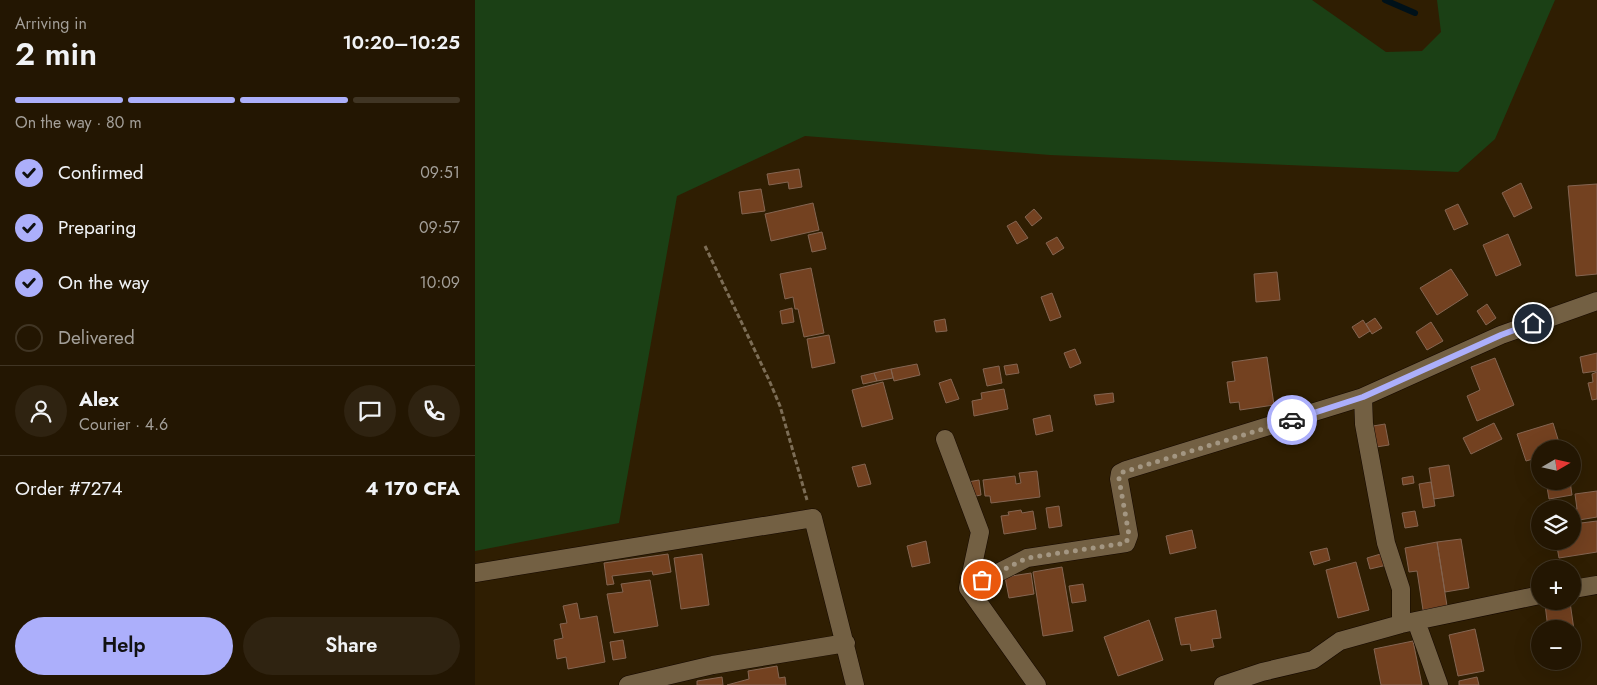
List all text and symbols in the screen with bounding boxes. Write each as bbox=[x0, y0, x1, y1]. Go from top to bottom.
text: Arriving in bbox=[15, 12, 87, 35]
text: 10:20–10:25 bbox=[342, 29, 460, 56]
text: 2 min bbox=[15, 31, 97, 77]
text: On the way · 80 m bbox=[15, 111, 142, 134]
icon: check bbox=[15, 159, 43, 187]
text: Confirmed bbox=[58, 159, 144, 186]
text: 09:51 bbox=[420, 161, 460, 184]
icon: check bbox=[15, 214, 43, 242]
text: Preparing bbox=[58, 214, 136, 241]
text: 09:57 bbox=[419, 216, 460, 239]
icon: check bbox=[15, 269, 43, 297]
text: On the way bbox=[58, 269, 149, 296]
text: 10:09 bbox=[420, 271, 460, 294]
pin bbox=[1512, 302, 1554, 344]
icon: home bbox=[1519, 309, 1547, 337]
text: Delivered bbox=[58, 324, 135, 351]
button: person bbox=[15, 385, 67, 437]
button: chat bbox=[344, 385, 396, 437]
button: phone bbox=[408, 385, 460, 437]
text: Alex bbox=[79, 386, 119, 413]
courier bbox=[1267, 395, 1317, 445]
icon: car bbox=[1278, 406, 1306, 434]
text: Courier · 4.6 bbox=[79, 413, 168, 436]
north arrow bbox=[1531, 440, 1581, 490]
map controls bbox=[1531, 440, 1581, 670]
text: Order #7274 bbox=[15, 475, 123, 502]
text: 4 170 CFA bbox=[365, 475, 460, 502]
button: layers bbox=[1531, 500, 1581, 550]
pin bbox=[961, 559, 1003, 601]
button: + bbox=[1531, 560, 1581, 610]
icon: bag bbox=[968, 566, 996, 594]
button: Help bbox=[15, 617, 233, 675]
button: Share bbox=[243, 617, 460, 675]
button: − bbox=[1531, 620, 1581, 670]

